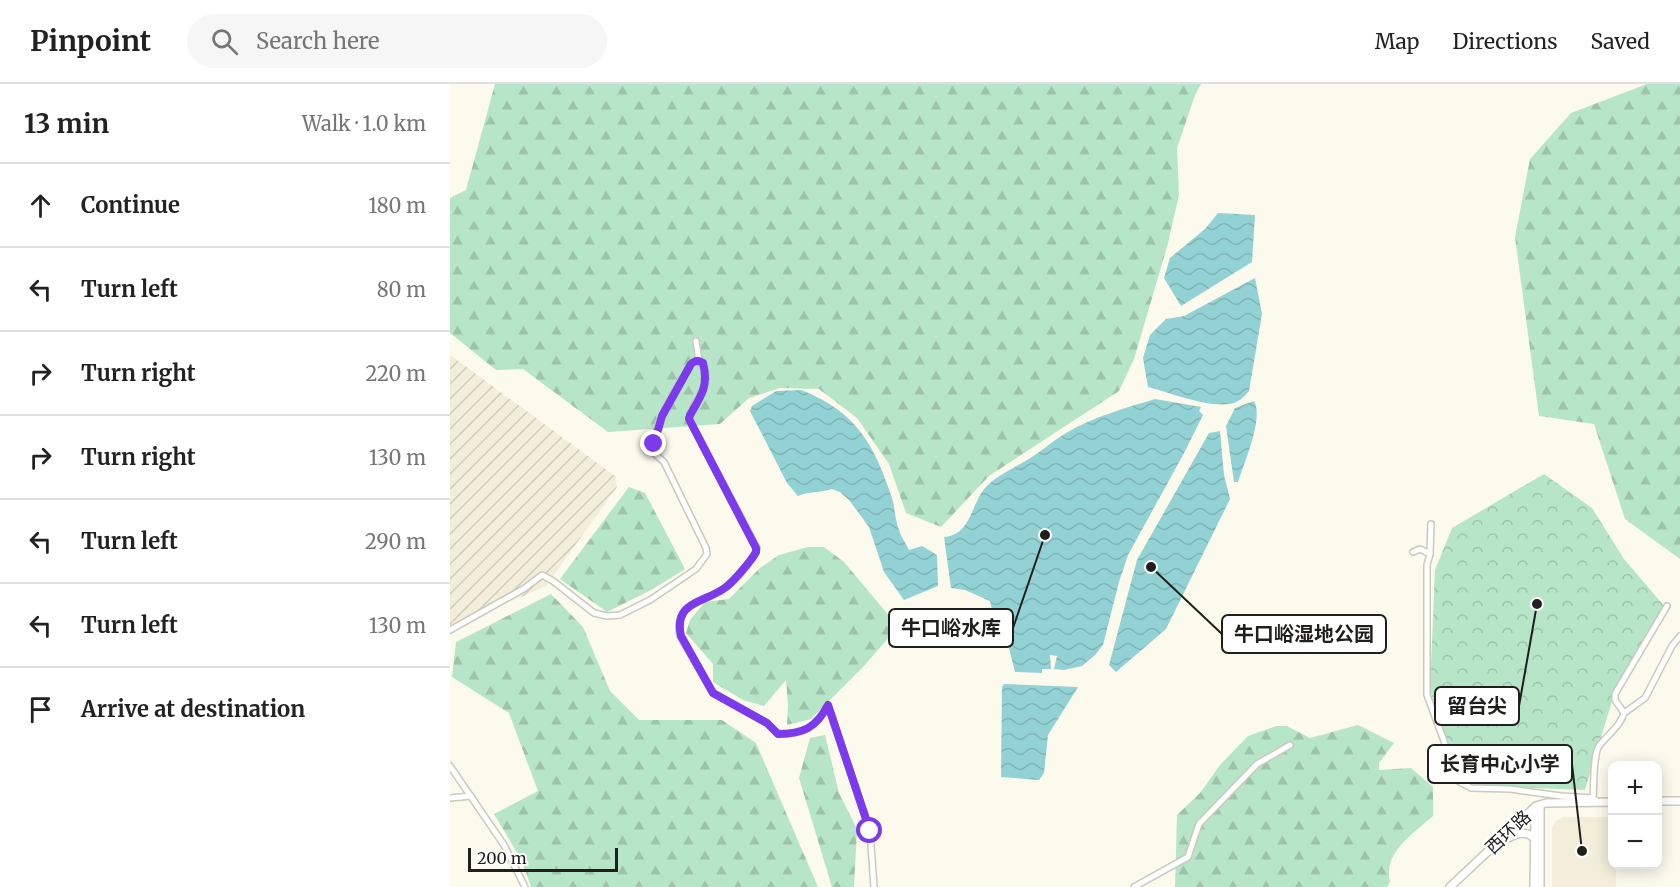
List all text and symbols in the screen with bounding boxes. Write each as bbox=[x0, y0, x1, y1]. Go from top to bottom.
search box bbox=[187, 14, 607, 68]
text: Pinpoint bbox=[30, 23, 151, 59]
icon: search bbox=[208, 25, 241, 58]
text: Search here bbox=[256, 27, 379, 55]
text: Map bbox=[1375, 28, 1419, 55]
text: Directions bbox=[1452, 28, 1557, 55]
text: Saved bbox=[1590, 28, 1650, 55]
text: 13 min bbox=[24, 107, 109, 140]
text: Walk · 1.0 km bbox=[302, 111, 426, 136]
icon: ahead bbox=[24, 189, 57, 222]
text: Continue bbox=[81, 191, 180, 219]
text: 180 m bbox=[368, 193, 426, 218]
icon: left bbox=[24, 273, 57, 306]
text: Turn left bbox=[81, 275, 178, 303]
text: 80 m bbox=[377, 277, 426, 302]
icon: right bbox=[24, 357, 57, 390]
text: Turn right bbox=[81, 359, 195, 387]
text: 220 m bbox=[366, 361, 426, 386]
route end bbox=[640, 430, 666, 456]
icon: right bbox=[24, 441, 57, 474]
text: Turn right bbox=[81, 443, 195, 471]
text: 130 m bbox=[369, 445, 426, 470]
icon: left bbox=[24, 525, 57, 558]
text: Turn left bbox=[81, 527, 178, 555]
text: 290 m bbox=[365, 529, 426, 554]
icon: left bbox=[24, 609, 57, 642]
callout: 牛口峪水库 bbox=[889, 609, 1013, 647]
text: Turn left bbox=[81, 611, 178, 639]
text: 130 m bbox=[369, 613, 426, 638]
text: 牛口峪水库 bbox=[901, 615, 1001, 640]
callout: 牛口峪湿地公园 bbox=[1222, 615, 1386, 653]
text: 牛口峪湿地公园 bbox=[1234, 621, 1374, 646]
callout: 留台尖 bbox=[1435, 687, 1519, 725]
icon: arrive bbox=[24, 693, 57, 726]
text: 留台尖 bbox=[1447, 693, 1507, 718]
text: Arrive at destination bbox=[81, 695, 305, 723]
callout: 长育中心小学 bbox=[1428, 745, 1572, 783]
text: 长育中心小学 bbox=[1440, 751, 1560, 776]
map controls bbox=[1608, 761, 1662, 869]
button: + bbox=[1608, 761, 1662, 815]
street label: 西环路 bbox=[1480, 805, 1536, 859]
button: − bbox=[1608, 815, 1662, 869]
route start bbox=[856, 817, 882, 843]
scale bar bbox=[468, 845, 618, 872]
text: 200 m bbox=[477, 848, 527, 868]

